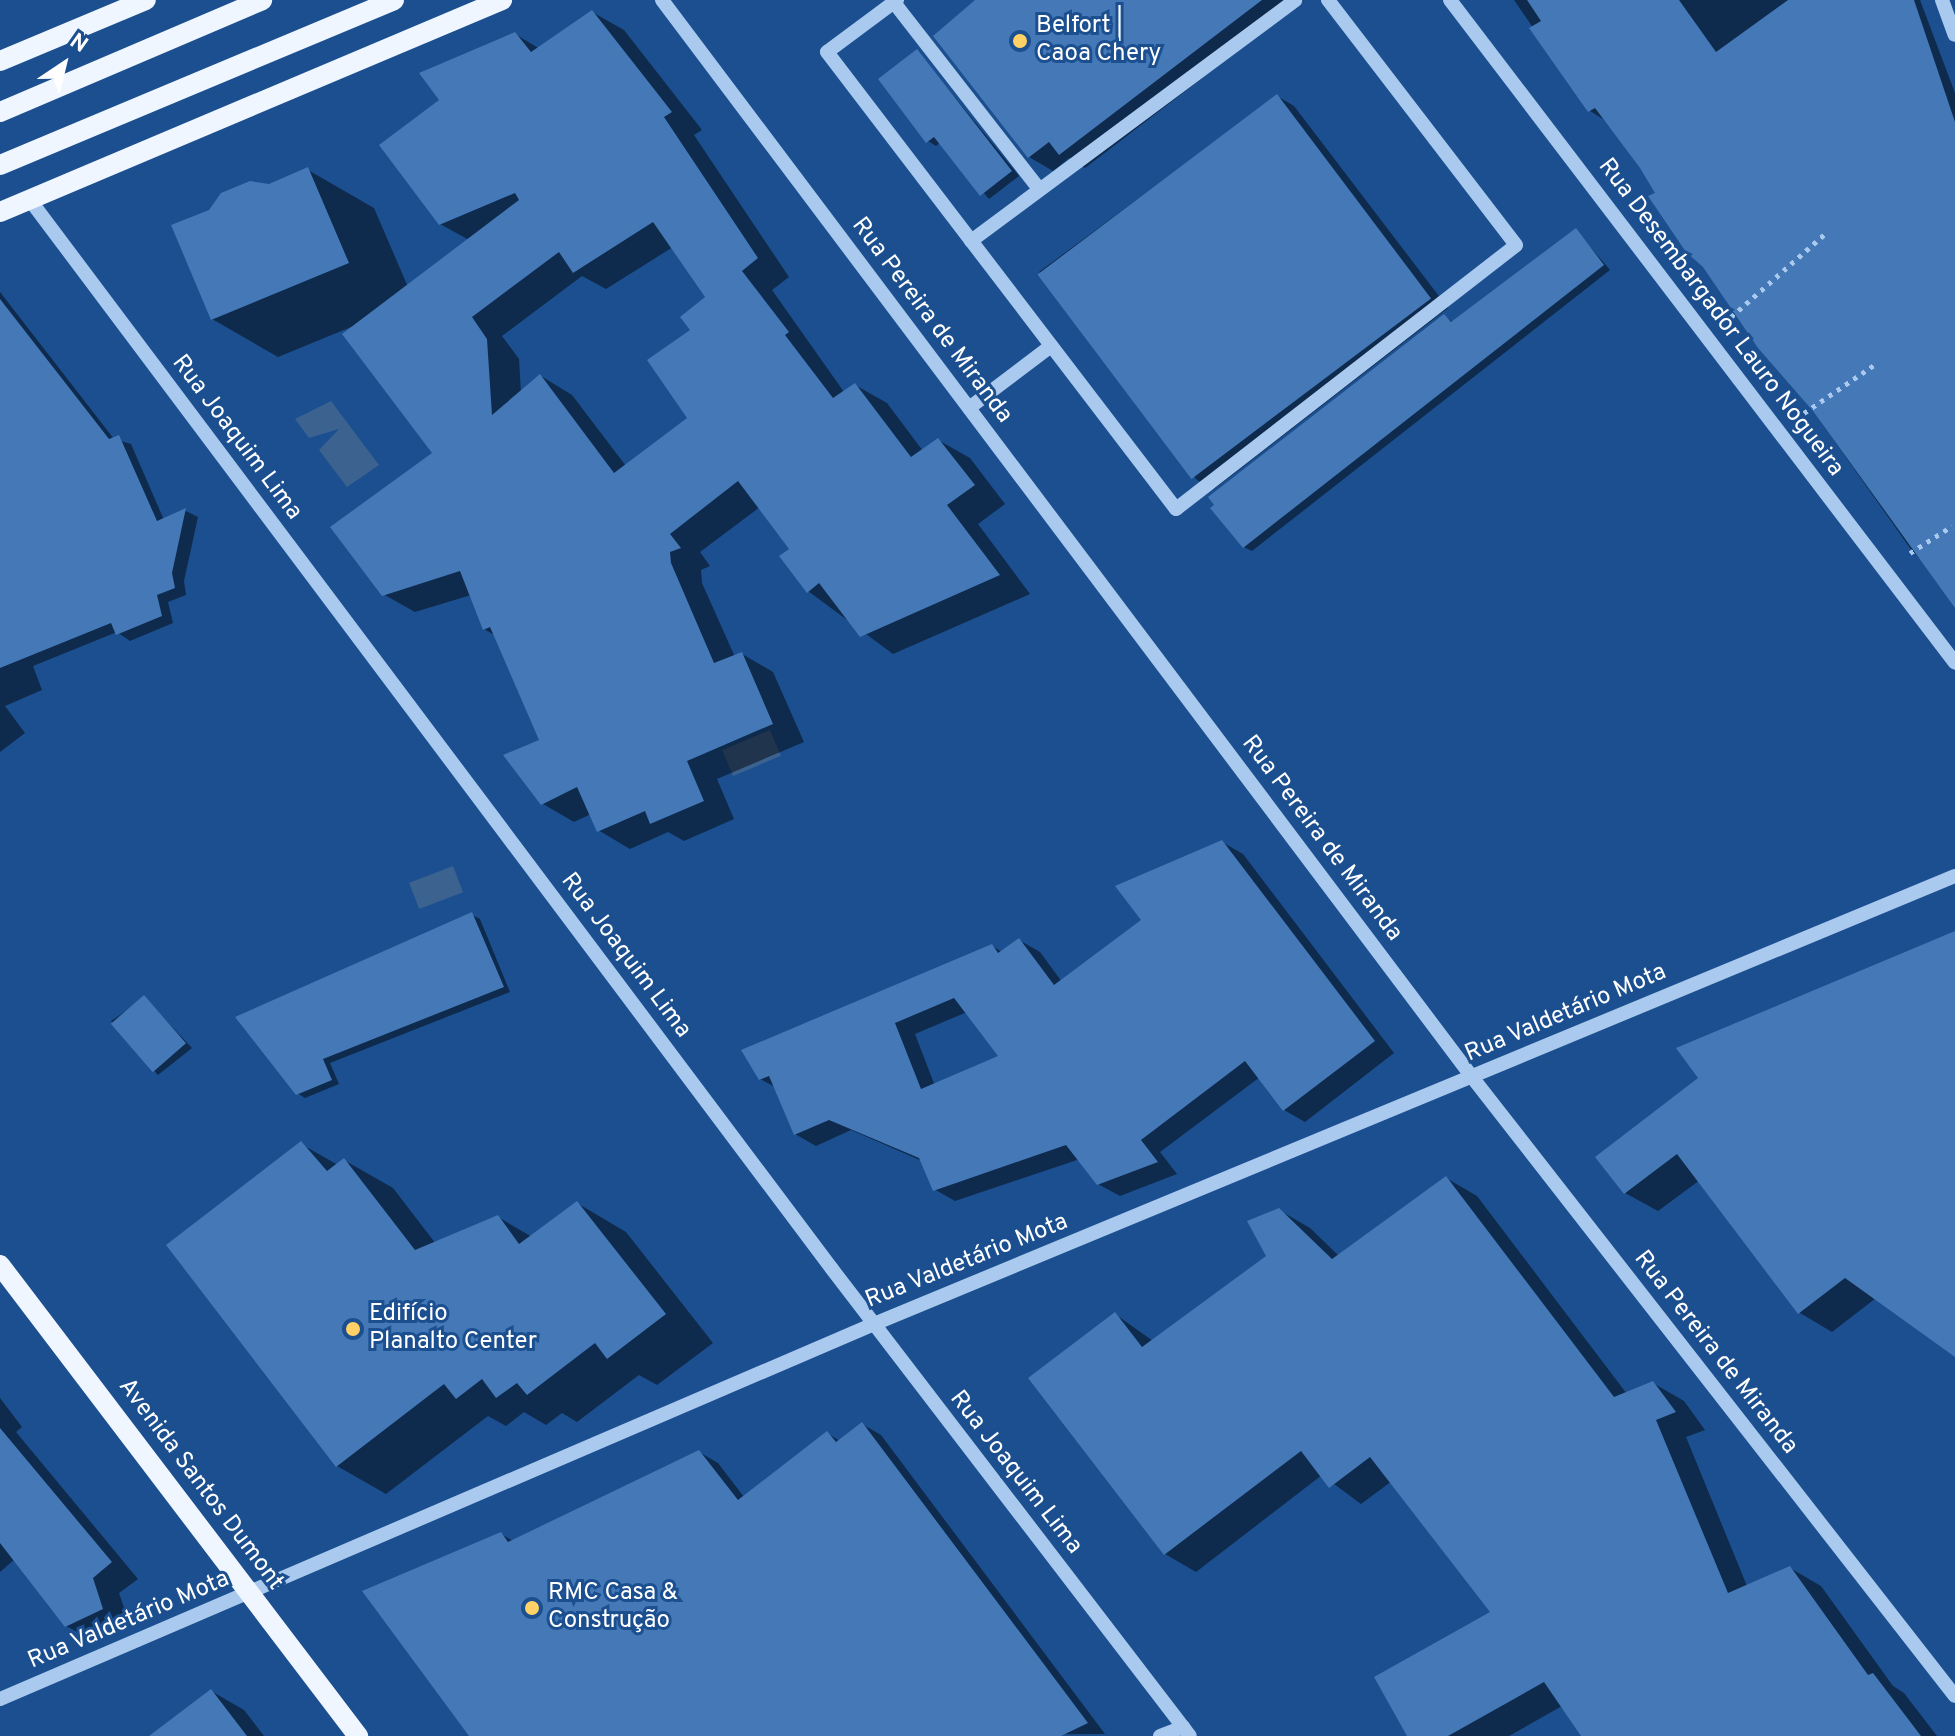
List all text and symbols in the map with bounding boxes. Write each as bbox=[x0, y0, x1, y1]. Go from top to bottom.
place label: Belfort | Caoa Chery bbox=[1036, 13, 1161, 69]
north arrow bbox=[24, 24, 104, 104]
text: N bbox=[64, 28, 92, 60]
marker: Belfort | Caoa Chery bbox=[1011, 32, 1029, 50]
street label: Rua Desembargador Lauro Nogueira bbox=[1591, 153, 1849, 483]
street label: Rua Pereira de Miranda bbox=[844, 213, 1018, 429]
street label: Rua Joaquim Lima bbox=[165, 350, 307, 526]
street label: Rua Pereira de Miranda bbox=[1234, 731, 1408, 947]
street label: Rua Joaquim Lima bbox=[554, 868, 696, 1044]
street label: Rua Valdetário Mota bbox=[1461, 958, 1671, 1070]
street label: Rua Valdetário Mota bbox=[861, 1208, 1073, 1316]
street label: Rua Pereira de Miranda bbox=[1627, 1246, 1803, 1460]
place label: Edifício Planalto Center bbox=[369, 1301, 537, 1357]
marker: Edifício Planalto Center bbox=[344, 1320, 362, 1338]
street label: Avenida Santos Dumont bbox=[111, 1374, 289, 1596]
street label: Rua Joaquim Lima bbox=[942, 1386, 1088, 1560]
street label: Rua Valdetário Mota bbox=[24, 1565, 234, 1677]
place label: RMC Casa & Construção bbox=[548, 1580, 678, 1636]
marker: RMC Casa & Construção bbox=[523, 1599, 541, 1617]

